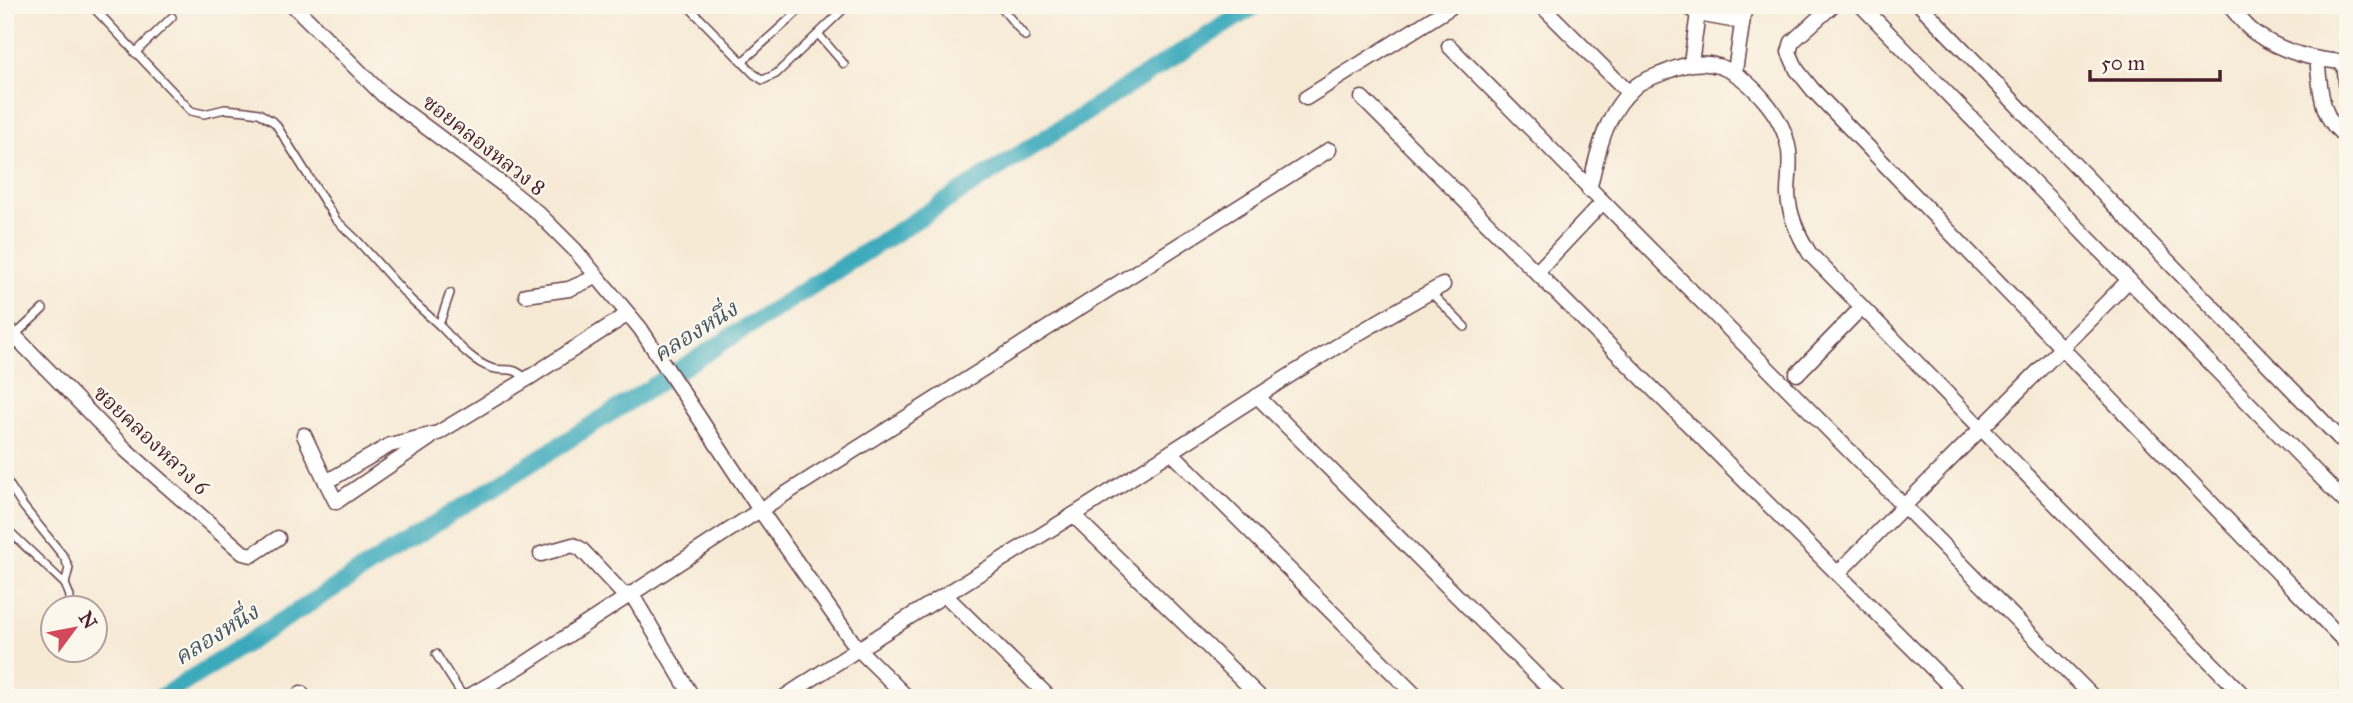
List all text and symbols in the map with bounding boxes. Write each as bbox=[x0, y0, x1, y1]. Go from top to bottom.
scale bar bbox=[2090, 38, 2220, 82]
text: 50 m bbox=[2101, 50, 2146, 76]
street label: ซอยคลองหลวง 8 bbox=[417, 89, 551, 201]
water label: คลองหนึ่ง bbox=[646, 291, 744, 368]
street label: ซอยคลองหลวง 6 bbox=[88, 380, 215, 501]
north arrow bbox=[38, 594, 108, 664]
water label: คลองหนึ่ง bbox=[167, 594, 265, 671]
text: N bbox=[74, 607, 102, 633]

